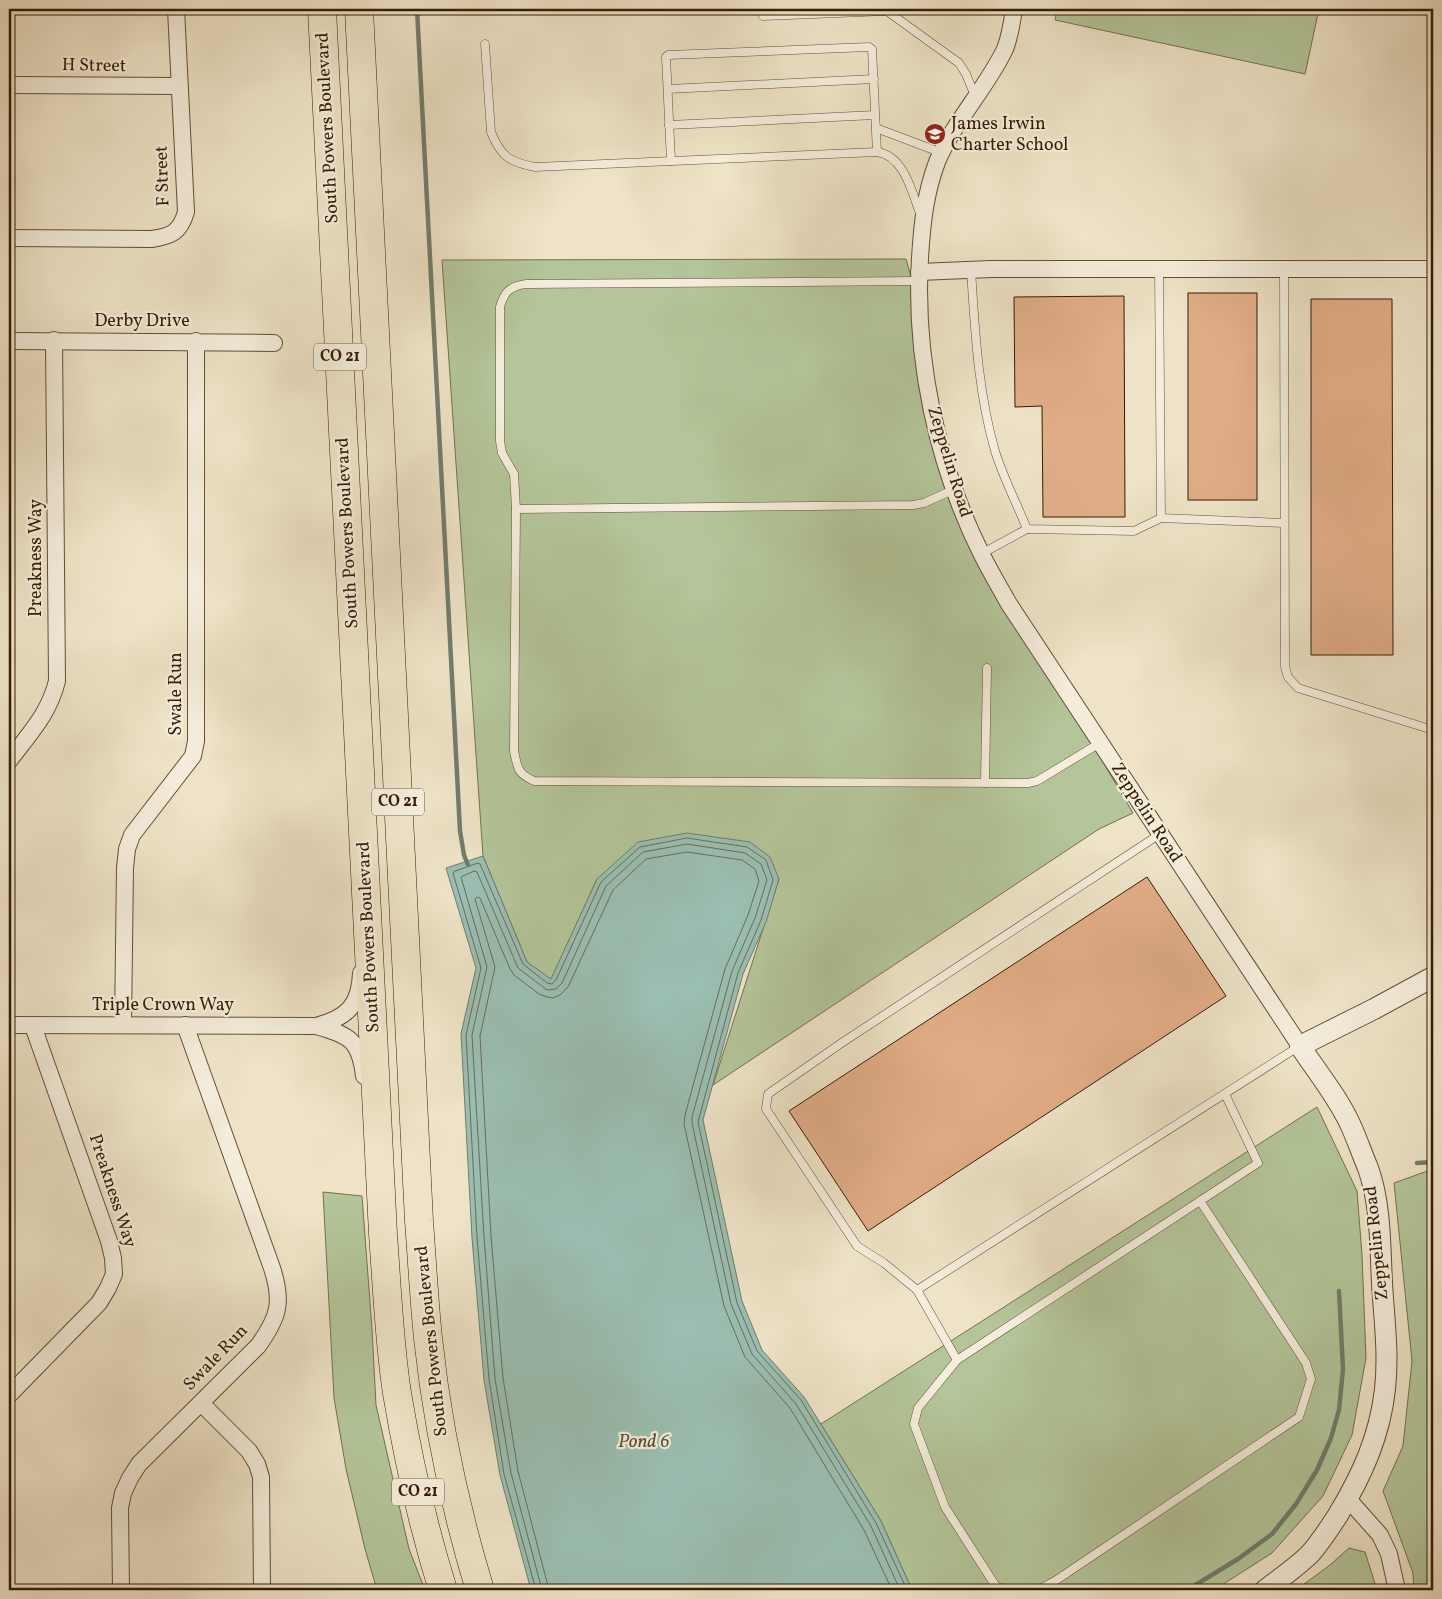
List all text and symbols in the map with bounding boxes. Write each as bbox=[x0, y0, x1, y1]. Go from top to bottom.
street label: South Powers Boulevard bbox=[310, 32, 346, 224]
street label: H Street bbox=[62, 53, 126, 79]
place label: James Irwin Charter School bbox=[951, 112, 1068, 158]
school or university icon: James Irwin Charter School bbox=[923, 122, 947, 146]
street label: F Street bbox=[149, 145, 177, 207]
street label: Derby Drive bbox=[94, 309, 190, 334]
road number: CO 21 bbox=[314, 344, 366, 371]
street label: Zeppelin Road bbox=[920, 403, 978, 521]
street label: South Powers Boulevard bbox=[330, 437, 366, 629]
street label: Preakness Way bbox=[24, 499, 49, 617]
street label: Swale Run bbox=[164, 652, 189, 736]
street label: Zeppelin Road bbox=[1104, 758, 1188, 868]
road number: CO 21 bbox=[372, 789, 424, 816]
street label: South Powers Boulevard bbox=[351, 841, 387, 1033]
street label: Triple Crown Way bbox=[92, 993, 234, 1018]
street label: Preakness Way bbox=[82, 1131, 142, 1251]
street label: Zeppelin Road bbox=[1359, 1185, 1395, 1301]
street label: South Powers Boulevard bbox=[410, 1244, 454, 1438]
street label: Swale Run bbox=[178, 1319, 254, 1397]
water label: Pond 6 bbox=[618, 1429, 670, 1455]
road number: CO 21 bbox=[392, 1478, 444, 1505]

